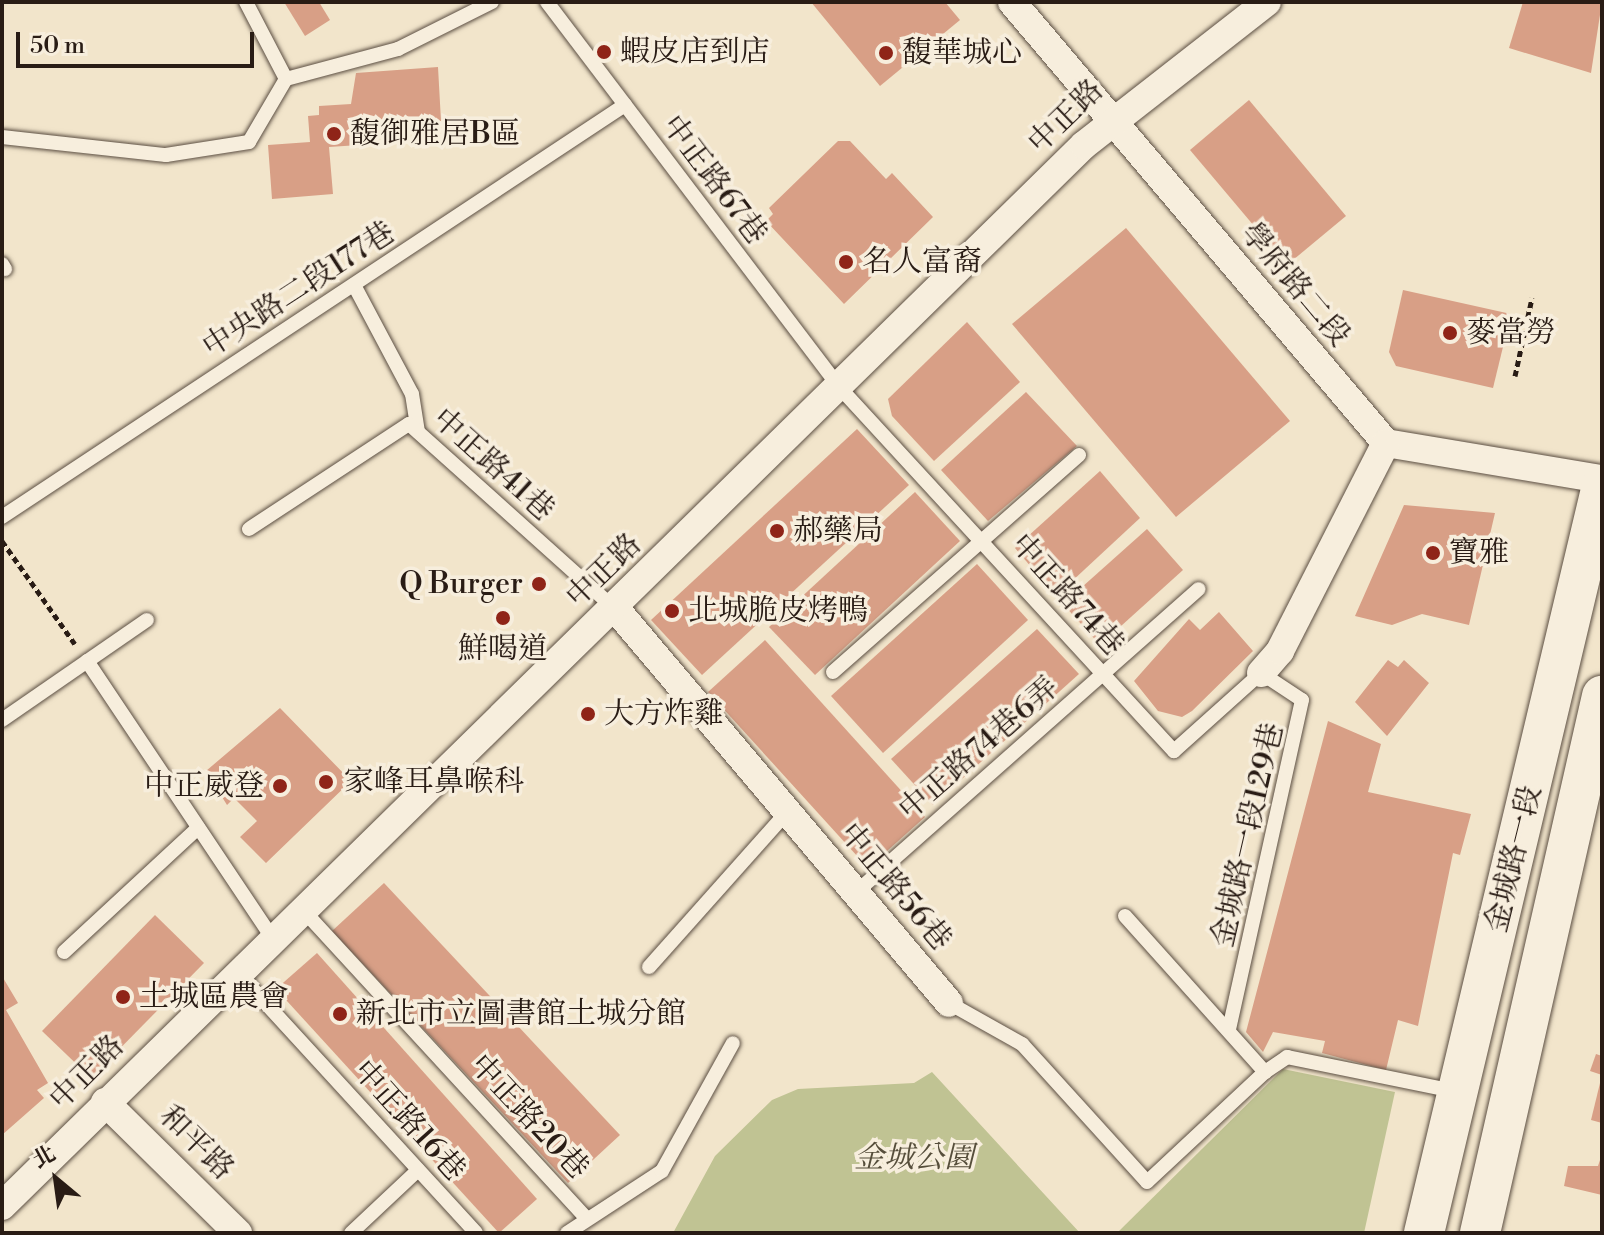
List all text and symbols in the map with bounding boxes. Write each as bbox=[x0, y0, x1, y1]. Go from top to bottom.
scale bar bbox=[20, 16, 258, 66]
text: 50 m bbox=[30, 31, 85, 61]
place label: 蝦皮店到店 bbox=[620, 34, 770, 70]
place label: 馥華城心 bbox=[902, 35, 1022, 71]
marker: 蝦皮店到店 bbox=[595, 43, 613, 61]
marker: 馥華城心 bbox=[877, 44, 895, 62]
street label: 中正路 bbox=[1021, 73, 1111, 161]
street label: 中正路67巷 bbox=[654, 109, 774, 251]
place label: 馥御雅居B區 bbox=[350, 116, 521, 152]
marker: 馥御雅居B區 bbox=[325, 125, 343, 143]
street label: 中央路二段177巷 bbox=[196, 215, 402, 365]
street label: 學府路二段 bbox=[1233, 216, 1357, 354]
place label: 名人富裔 bbox=[862, 244, 982, 280]
marker: 名人富裔 bbox=[837, 253, 855, 271]
place label: 麥當勞 bbox=[1466, 315, 1556, 351]
marker: 麥當勞 bbox=[1441, 324, 1459, 342]
street label: 中正路41巷 bbox=[425, 401, 561, 529]
place label: 郝藥局 bbox=[793, 513, 883, 549]
marker: 郝藥局 bbox=[768, 522, 786, 540]
street label: 中正路 bbox=[559, 527, 649, 615]
street label: 中正路74巷 bbox=[1003, 527, 1131, 663]
place label: 寶雅 bbox=[1449, 535, 1509, 571]
marker: 寶雅 bbox=[1424, 544, 1442, 562]
place label: Q Burger bbox=[399, 566, 523, 602]
marker: Q Burger bbox=[530, 575, 548, 593]
place label: 北城脆皮烤鴨 bbox=[688, 593, 868, 629]
marker: 北城脆皮烤鴨 bbox=[663, 602, 681, 620]
marker: 鮮喝道 bbox=[494, 609, 512, 627]
place label: 鮮喝道 bbox=[458, 631, 548, 667]
street label: 中正路74巷6弄 bbox=[892, 670, 1066, 828]
place label: 大方炸雞 bbox=[604, 696, 724, 732]
marker: 大方炸雞 bbox=[579, 705, 597, 723]
street label: 金城路一段129巷 bbox=[1205, 719, 1291, 951]
place label: 家峰耳鼻喉科 bbox=[344, 764, 524, 800]
place label: 中正威登 bbox=[144, 768, 264, 804]
marker: 家峰耳鼻喉科 bbox=[315, 771, 337, 793]
marker: 中正威登 bbox=[271, 777, 289, 795]
street label: 金城路一段 bbox=[1478, 782, 1550, 936]
street label: 中正路56巷 bbox=[831, 816, 959, 958]
place label: 土城區農會 bbox=[139, 979, 289, 1015]
marker: 土城區農會 bbox=[114, 988, 132, 1006]
place label: 新北市立圖書館土城分館 bbox=[356, 996, 686, 1032]
marker: 新北市立圖書館土城分館 bbox=[331, 1005, 349, 1023]
street label: 中正路 bbox=[42, 1028, 132, 1118]
street label: 中正路20巷 bbox=[462, 1047, 596, 1187]
street label: 中正路16巷 bbox=[345, 1053, 473, 1189]
street label: 和平路 bbox=[151, 1098, 241, 1188]
north arrow bbox=[16, 1139, 96, 1219]
text: 北 bbox=[28, 1140, 60, 1175]
park label: 金城公園 bbox=[854, 1140, 974, 1176]

